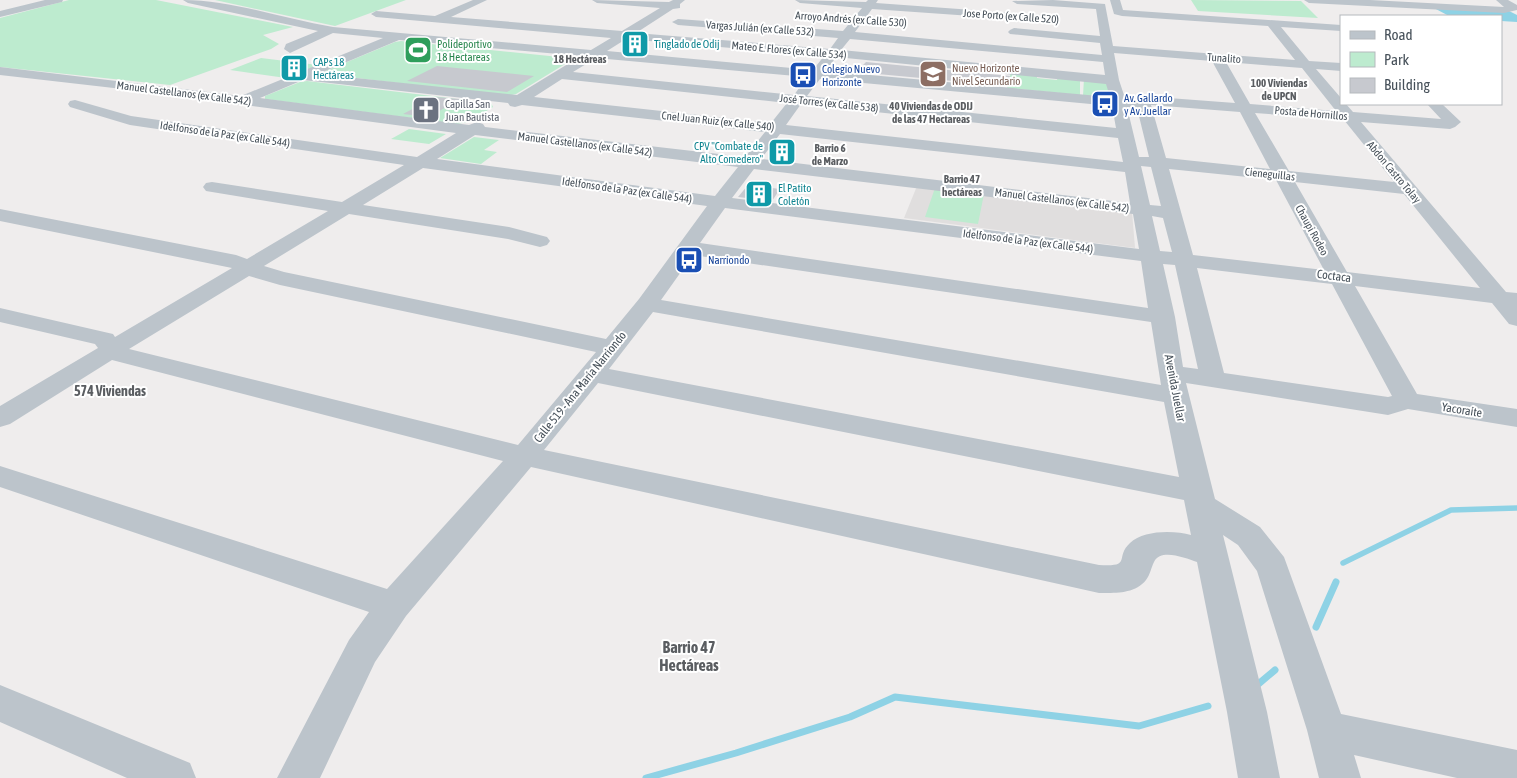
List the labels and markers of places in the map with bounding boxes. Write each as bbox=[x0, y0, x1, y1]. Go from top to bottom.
building icon: Tinglado de Odij bbox=[620, 29, 650, 59]
sports icon: Polideportivo 18 Hectareas bbox=[403, 35, 433, 65]
place label: Polideportivo 18 Hectareas bbox=[437, 38, 492, 63]
place label: Tinglado de Odij bbox=[654, 38, 720, 50]
building icon: CAPs 18 Hectáreas bbox=[279, 53, 309, 83]
place label: CAPs 18 Hectáreas bbox=[313, 56, 354, 81]
school or university icon: Nuevo Horizonte Nivel Secundario bbox=[918, 59, 948, 89]
bus stop icon: Colegio Nuevo Horizonte bbox=[788, 60, 818, 90]
place label: Nuevo Horizonte Nivel Secundario bbox=[952, 62, 1020, 87]
place label: Colegio Nuevo Horizonte bbox=[822, 63, 880, 88]
bus stop icon: Av. Gallardo y Av. Juellar bbox=[1090, 89, 1120, 119]
place label: Av. Gallardo y Av. Juellar bbox=[1124, 92, 1173, 117]
church icon: Capilla San Juan Bautista bbox=[411, 95, 441, 125]
place label: Capilla San Juan Bautista bbox=[445, 98, 499, 123]
building icon: CPV "Combate de Alto Comedero" bbox=[767, 137, 797, 167]
place label: CPV "Combate de Alto Comedero" bbox=[694, 140, 763, 165]
building icon: El Patito Coletón bbox=[744, 179, 774, 209]
place label: El Patito Coletón bbox=[778, 182, 811, 207]
bus stop icon: Narriondo bbox=[674, 245, 704, 275]
place label: Narriondo bbox=[708, 254, 750, 266]

